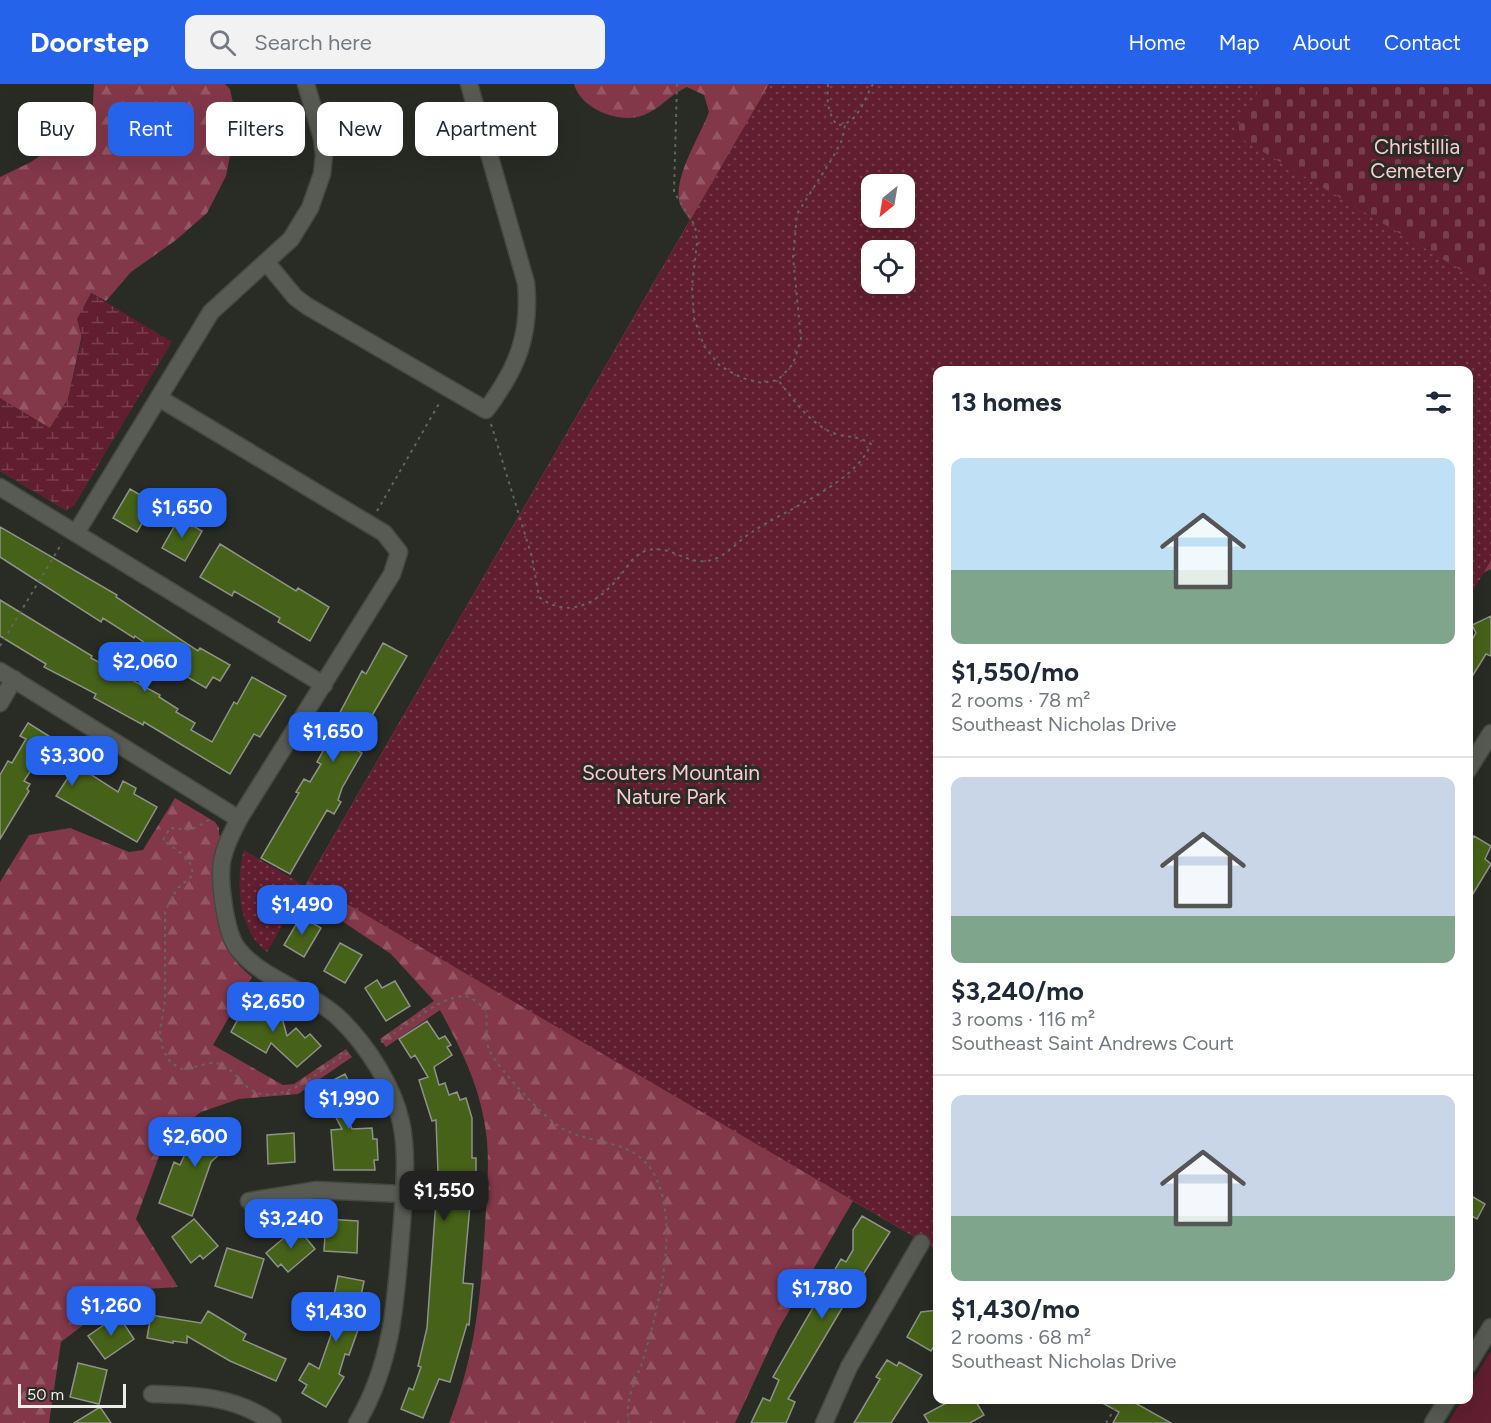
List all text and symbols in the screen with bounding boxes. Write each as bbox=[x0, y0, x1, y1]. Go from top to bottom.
search box bbox=[185, 15, 605, 69]
text: Doorstep bbox=[30, 25, 149, 59]
icon: search bbox=[206, 26, 239, 59]
text: Search here bbox=[254, 29, 372, 56]
text: Home bbox=[1129, 30, 1186, 55]
text: Map bbox=[1219, 30, 1260, 55]
text: About bbox=[1293, 30, 1351, 55]
text: Contact bbox=[1384, 30, 1461, 55]
chip: Buy bbox=[18, 102, 96, 156]
chip: Rent bbox=[108, 102, 194, 156]
chip: Filters bbox=[206, 102, 305, 156]
chip: New bbox=[317, 102, 403, 156]
chip: Apartment bbox=[415, 102, 558, 156]
park label: Christillia Cemetery bbox=[1370, 134, 1464, 183]
north arrow bbox=[861, 174, 915, 228]
map controls bbox=[861, 174, 915, 294]
button: locate bbox=[861, 240, 915, 294]
text: 13 homes bbox=[951, 386, 1062, 418]
icon: filters bbox=[1422, 386, 1455, 419]
pin: $1,650 bbox=[133, 488, 231, 539]
text: $1,650 bbox=[152, 495, 212, 519]
icon: home bbox=[1149, 497, 1257, 605]
pin: $2,060 bbox=[96, 642, 194, 693]
text: $2,060 bbox=[112, 649, 178, 673]
text: $1,550/mo bbox=[951, 656, 1079, 688]
text: 2 rooms · 78 m² bbox=[951, 688, 1091, 712]
pin: $1,650 bbox=[284, 712, 382, 763]
text: Southeast Nicholas Drive bbox=[951, 712, 1177, 736]
text: $1,650 bbox=[303, 719, 363, 743]
pin: $3,300 bbox=[23, 736, 121, 787]
text: $3,300 bbox=[40, 743, 104, 767]
park label: Scouters Mountain Nature Park bbox=[582, 760, 760, 809]
icon: home bbox=[1149, 816, 1257, 924]
pin: $1,490 bbox=[253, 885, 351, 936]
text: $1,490 bbox=[271, 892, 333, 916]
text: $3,240/mo bbox=[951, 975, 1084, 1007]
pin: $2,650 bbox=[224, 982, 322, 1033]
text: $2,650 bbox=[241, 989, 305, 1013]
text: 3 rooms · 116 m² bbox=[951, 1007, 1095, 1031]
text: Southeast Saint Andrews Court bbox=[951, 1031, 1234, 1055]
pin: $1,990 bbox=[300, 1079, 398, 1130]
text: $1,990 bbox=[319, 1086, 379, 1110]
pin: $2,600 bbox=[146, 1117, 244, 1168]
text: $2,600 bbox=[162, 1124, 228, 1148]
icon: home bbox=[1149, 1134, 1257, 1242]
pin: $1,550 bbox=[395, 1171, 493, 1222]
text: $1,550 bbox=[414, 1178, 474, 1202]
pin: $3,240 bbox=[242, 1199, 340, 1250]
text: $3,240 bbox=[259, 1206, 323, 1230]
pin: $1,780 bbox=[773, 1269, 871, 1320]
text: $1,780 bbox=[792, 1276, 852, 1300]
pin: $1,260 bbox=[62, 1286, 160, 1337]
pin: $1,430 bbox=[287, 1292, 385, 1343]
text: $1,260 bbox=[81, 1293, 141, 1317]
text: $1,430/mo bbox=[951, 1293, 1080, 1325]
text: $1,430 bbox=[305, 1299, 367, 1323]
text: 2 rooms · 68 m² bbox=[951, 1325, 1091, 1349]
text: Southeast Nicholas Drive bbox=[951, 1349, 1177, 1373]
scale bar bbox=[18, 1381, 126, 1408]
text: 50 m bbox=[27, 1385, 64, 1404]

